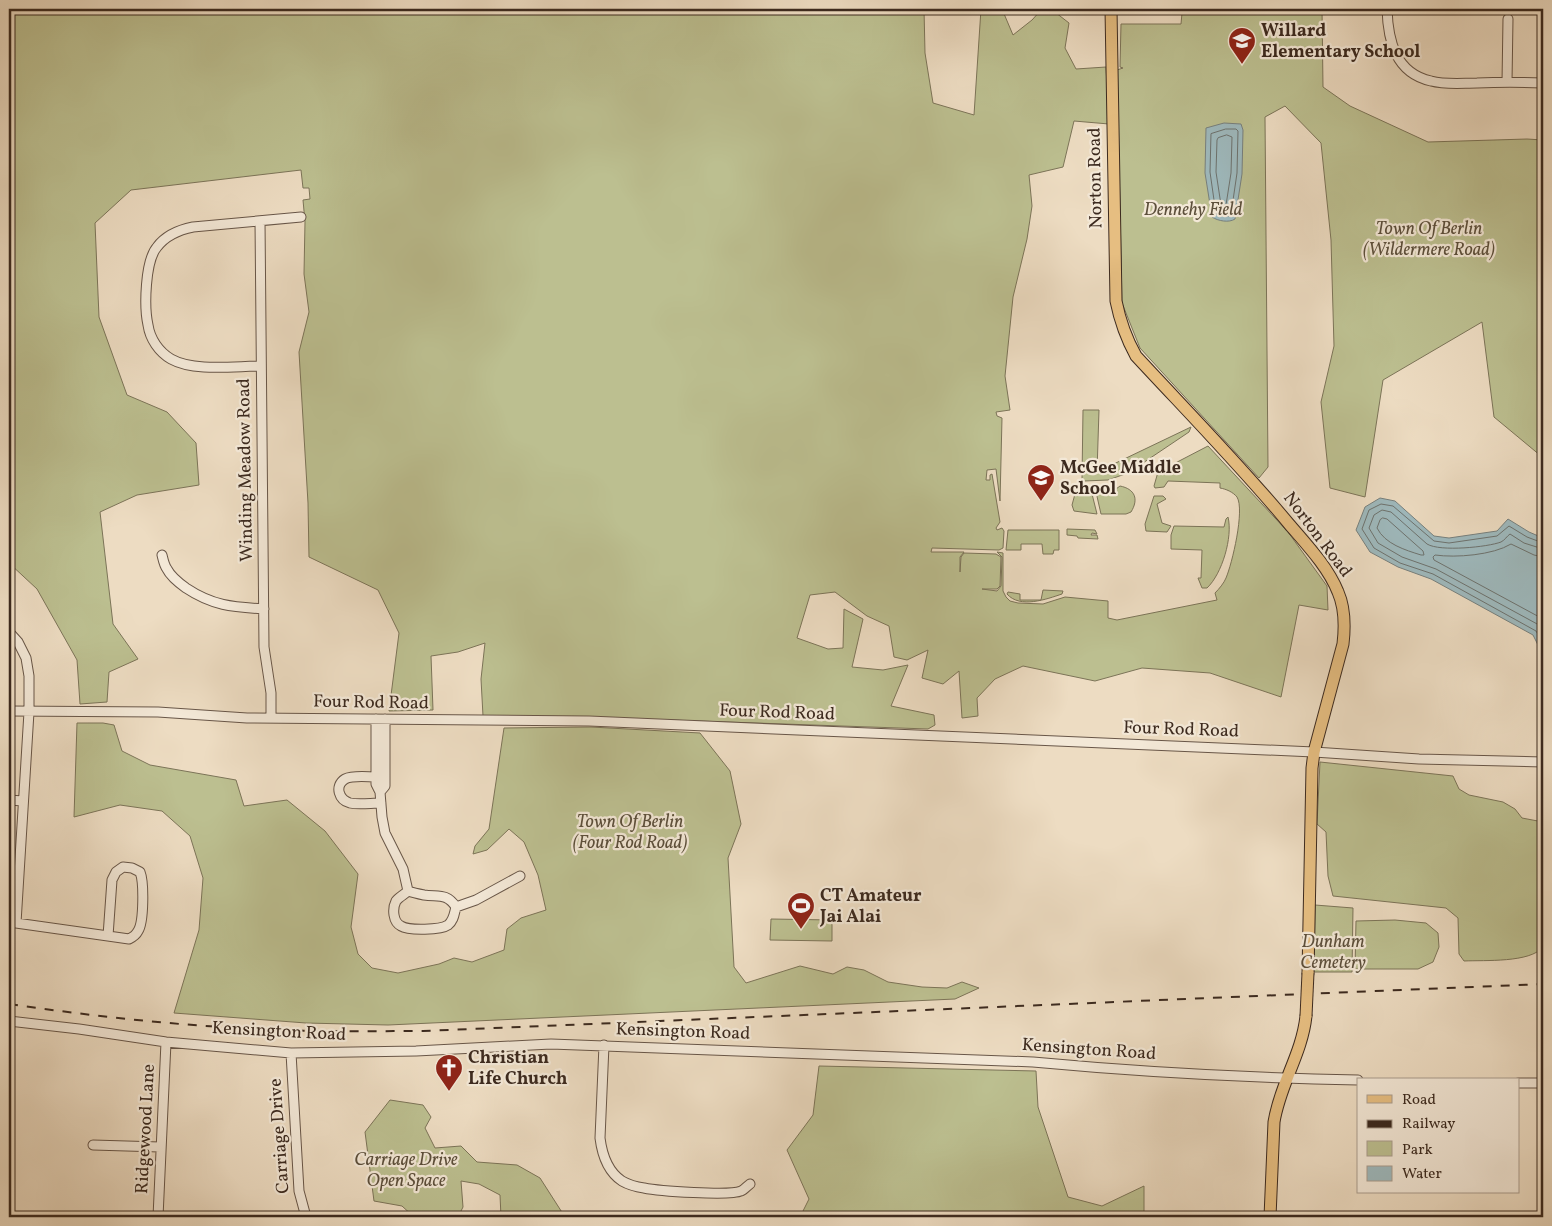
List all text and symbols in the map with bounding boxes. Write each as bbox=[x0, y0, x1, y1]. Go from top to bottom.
place label: Willard Elementary School bbox=[1261, 19, 1421, 65]
school or university icon: Willard Elementary School bbox=[1227, 26, 1257, 65]
street label: Norton Road bbox=[1083, 127, 1109, 229]
park label: Dennehy Field bbox=[1144, 198, 1243, 223]
park label: Town Of Berlin (Wildermere Road) bbox=[1363, 217, 1495, 263]
street label: Winding Meadow Road bbox=[232, 378, 260, 562]
place label: McGee Middle School bbox=[1060, 456, 1181, 502]
school or university icon: McGee Middle School bbox=[1026, 463, 1056, 502]
street label: Norton Road bbox=[1277, 487, 1357, 583]
street label: Four Rod Road bbox=[313, 689, 429, 717]
street label: Four Rod Road bbox=[719, 698, 835, 728]
street label: Four Rod Road bbox=[1123, 715, 1239, 745]
park label: Town Of Berlin (Four Rod Road) bbox=[573, 810, 687, 856]
place label: CT Amateur Jai Alai bbox=[819, 884, 922, 930]
sports icon: CT Amateur Jai Alai bbox=[786, 891, 816, 930]
park label: Dunham Cemetery bbox=[1300, 930, 1366, 976]
street label: Kensington Road bbox=[211, 1016, 347, 1048]
street label: Kensington Road bbox=[615, 1017, 751, 1047]
street label: Kensington Road bbox=[1021, 1033, 1157, 1067]
place label: Christian Life Church bbox=[468, 1046, 568, 1092]
church icon: Christian Life Church bbox=[434, 1053, 464, 1092]
street label: Ridgewood Lane bbox=[130, 1063, 162, 1195]
street label: Carriage Drive bbox=[264, 1078, 296, 1194]
legend bbox=[1357, 1078, 1520, 1194]
text: Road bbox=[1402, 1090, 1436, 1111]
text: Railway bbox=[1402, 1114, 1455, 1135]
text: Park bbox=[1402, 1140, 1433, 1161]
park label: Carriage Drive Open Space bbox=[354, 1148, 458, 1194]
text: Water bbox=[1402, 1164, 1442, 1185]

